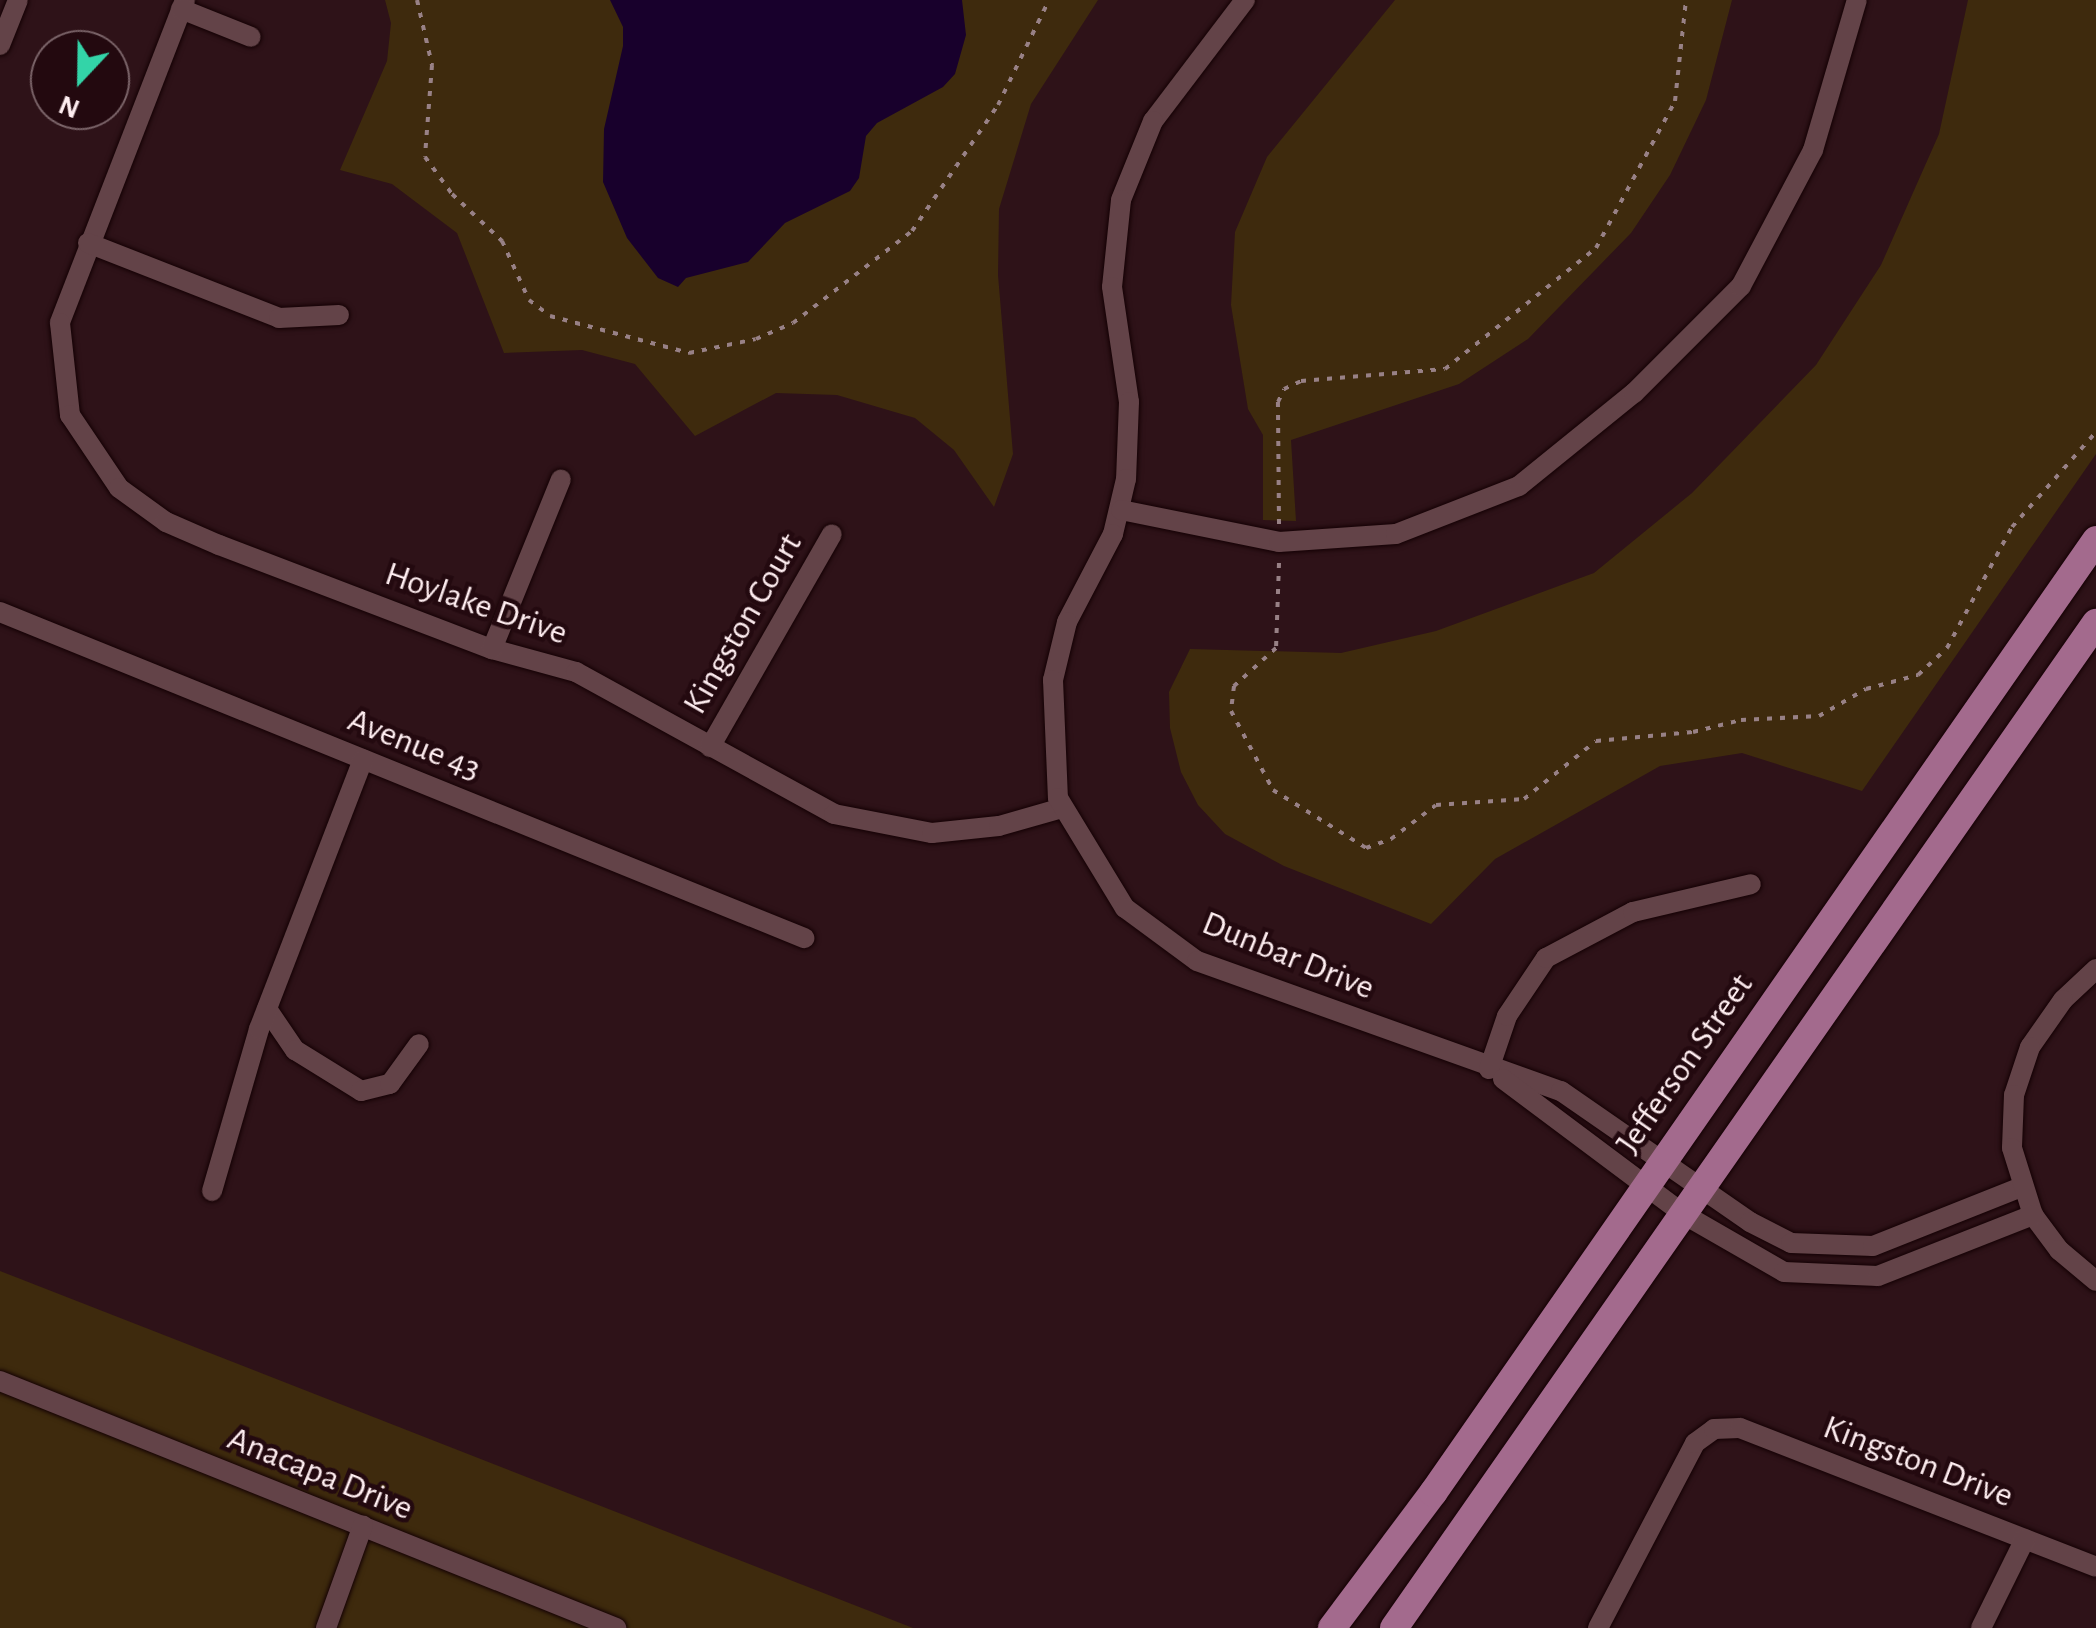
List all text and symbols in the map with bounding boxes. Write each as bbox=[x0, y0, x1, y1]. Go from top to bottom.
north arrow bbox=[30, 30, 130, 130]
text: N bbox=[55, 89, 84, 123]
street label: Kingston Court bbox=[674, 526, 812, 722]
street label: Hoylake Drive bbox=[379, 553, 573, 655]
street label: Avenue 43 bbox=[342, 699, 486, 791]
street label: Dunbar Drive bbox=[1196, 902, 1380, 1010]
street label: Jefferson Street bbox=[1607, 966, 1763, 1162]
street label: Kingston Drive bbox=[1817, 1407, 2019, 1517]
street label: Anacapa Drive bbox=[221, 1418, 419, 1530]

